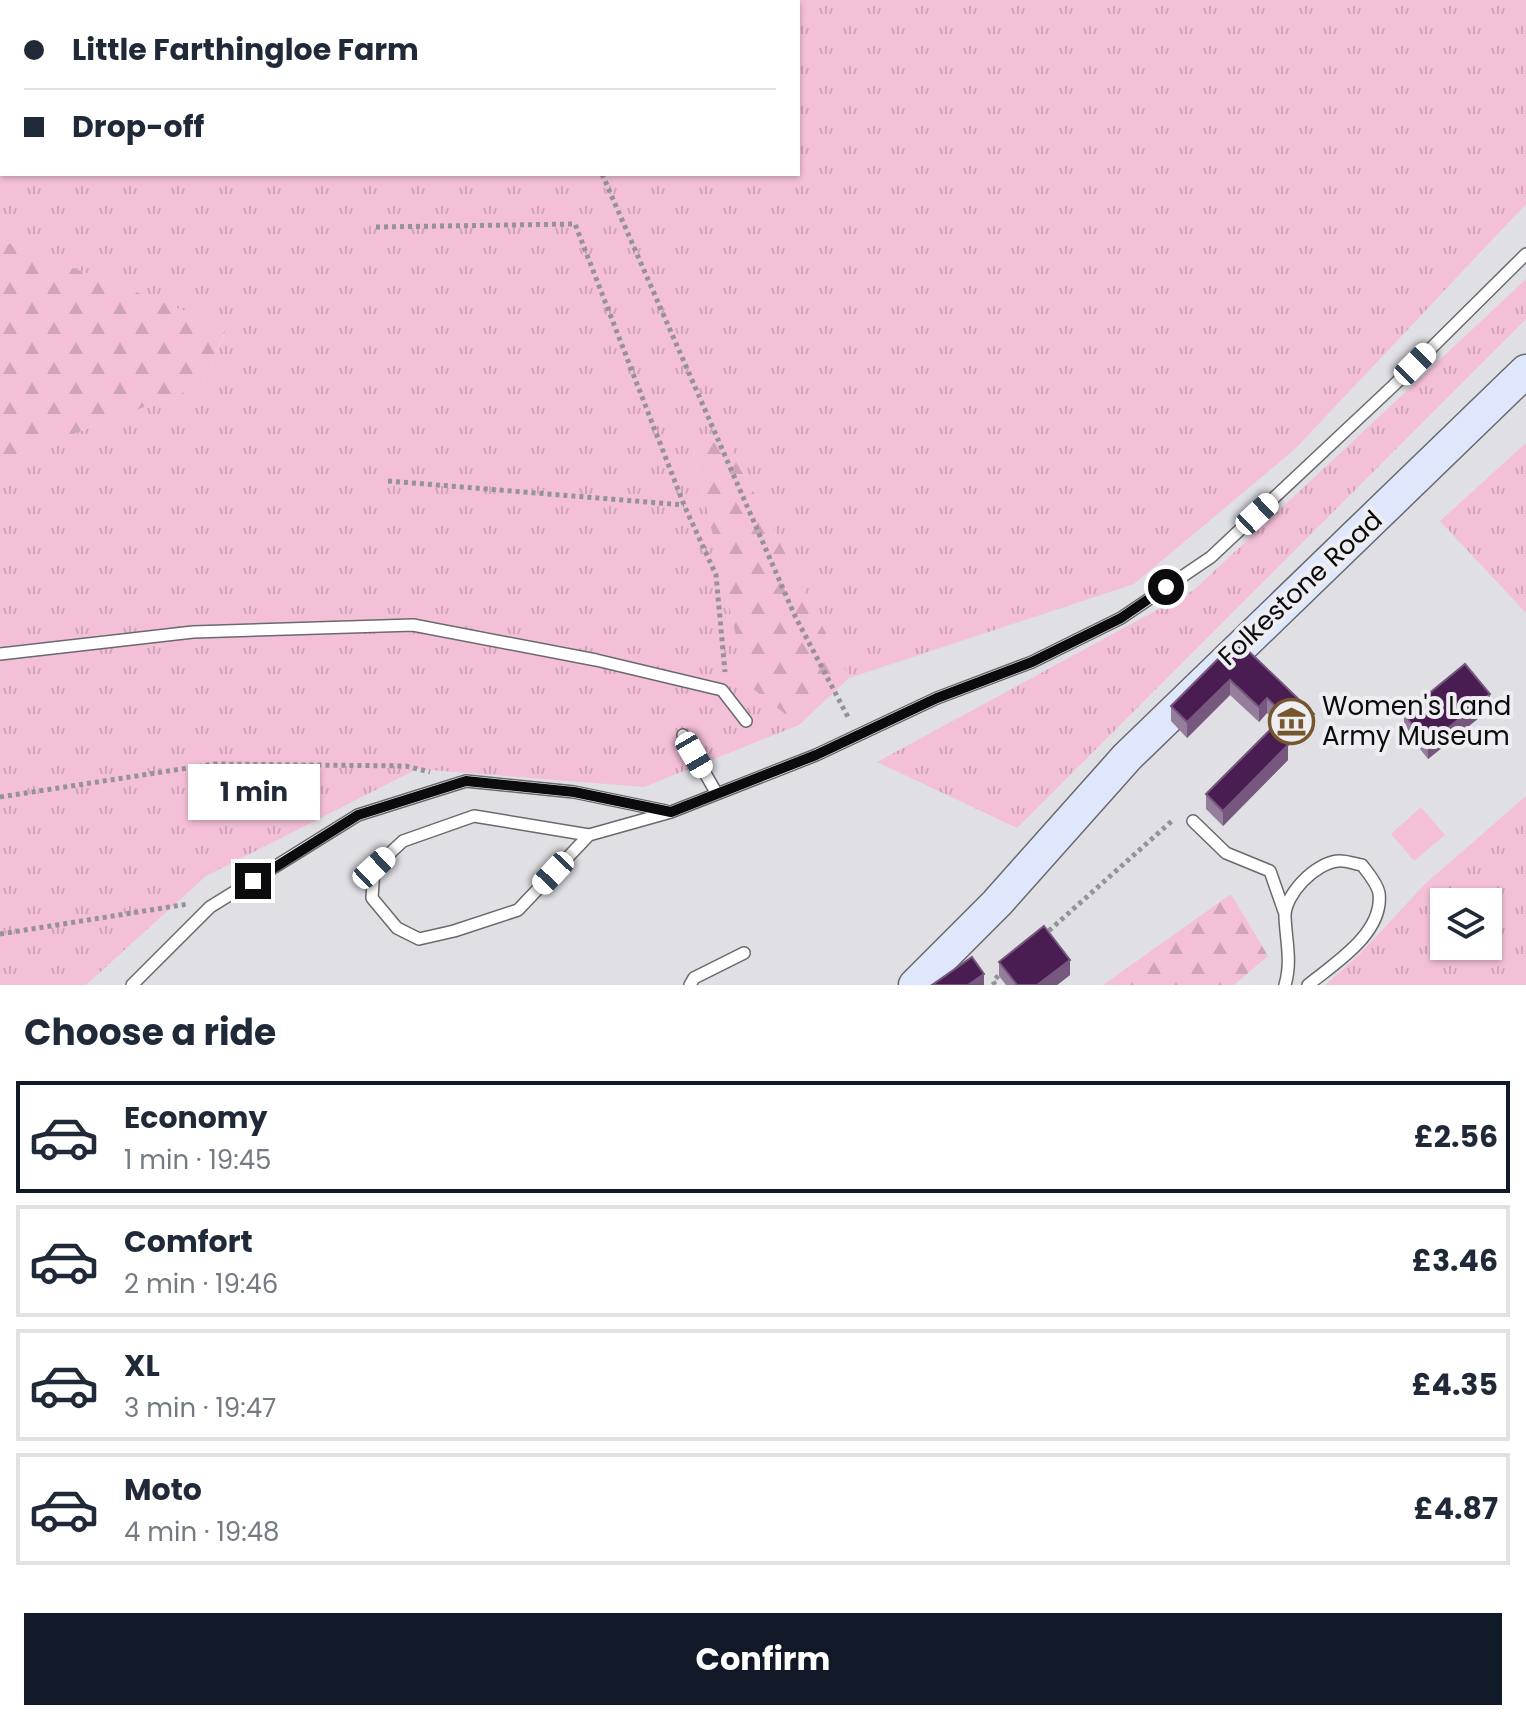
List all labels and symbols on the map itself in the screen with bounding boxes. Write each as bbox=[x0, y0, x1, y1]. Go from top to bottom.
car bbox=[1390, 339, 1440, 389]
car bbox=[1231, 489, 1283, 539]
street label: Folkestone Road bbox=[1210, 502, 1390, 674]
route start bbox=[1148, 569, 1184, 605]
place label: Women's Land Army Museum bbox=[1322, 688, 1511, 754]
museum icon: Women's Land Army Museum bbox=[1267, 697, 1315, 745]
car bbox=[672, 728, 716, 782]
callout: 1 min bbox=[187, 765, 319, 821]
car bbox=[348, 843, 400, 893]
car bbox=[528, 847, 578, 899]
route end bbox=[235, 863, 271, 899]

